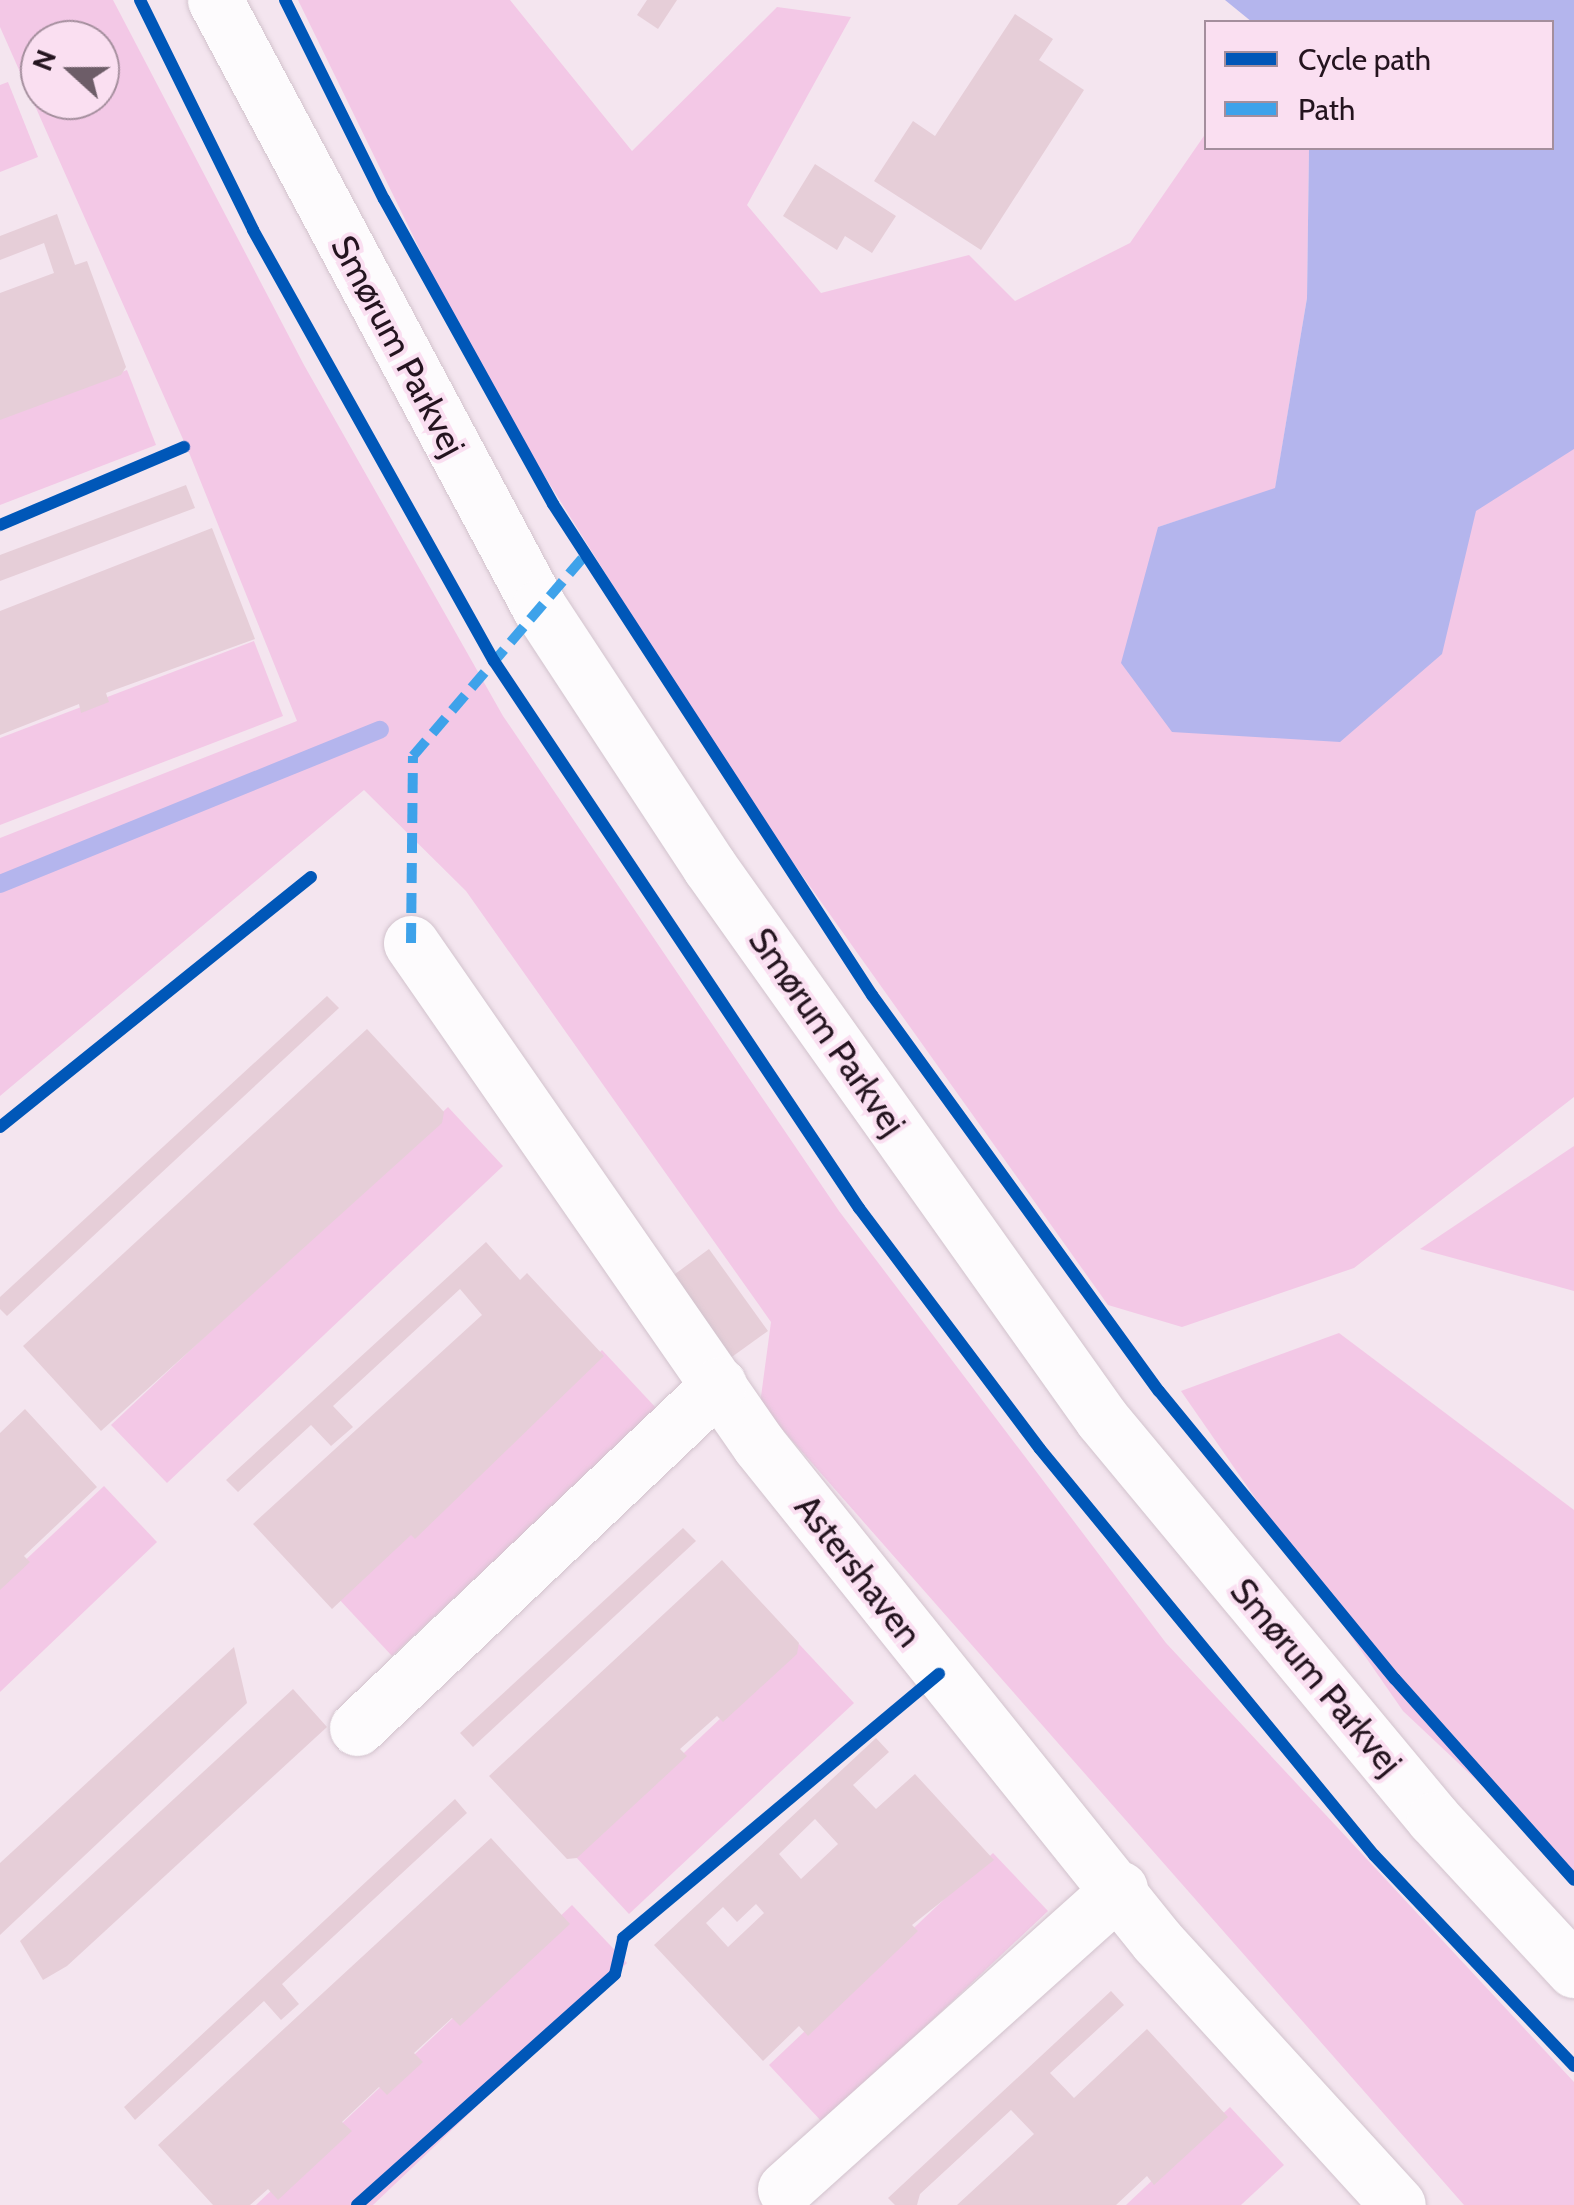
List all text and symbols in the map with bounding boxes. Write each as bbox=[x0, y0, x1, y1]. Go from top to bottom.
north arrow bbox=[20, 20, 120, 120]
legend bbox=[1204, 20, 1554, 150]
text: Cycle path bbox=[1298, 41, 1431, 78]
text: N bbox=[24, 45, 63, 75]
text: Path bbox=[1298, 91, 1355, 128]
street label: Smørum Parkvej bbox=[322, 229, 474, 463]
street label: Smørum Parkvej bbox=[740, 920, 914, 1144]
street label: Astershaven bbox=[786, 1487, 930, 1655]
street label: Smørum Parkvej bbox=[1222, 1570, 1410, 1784]

